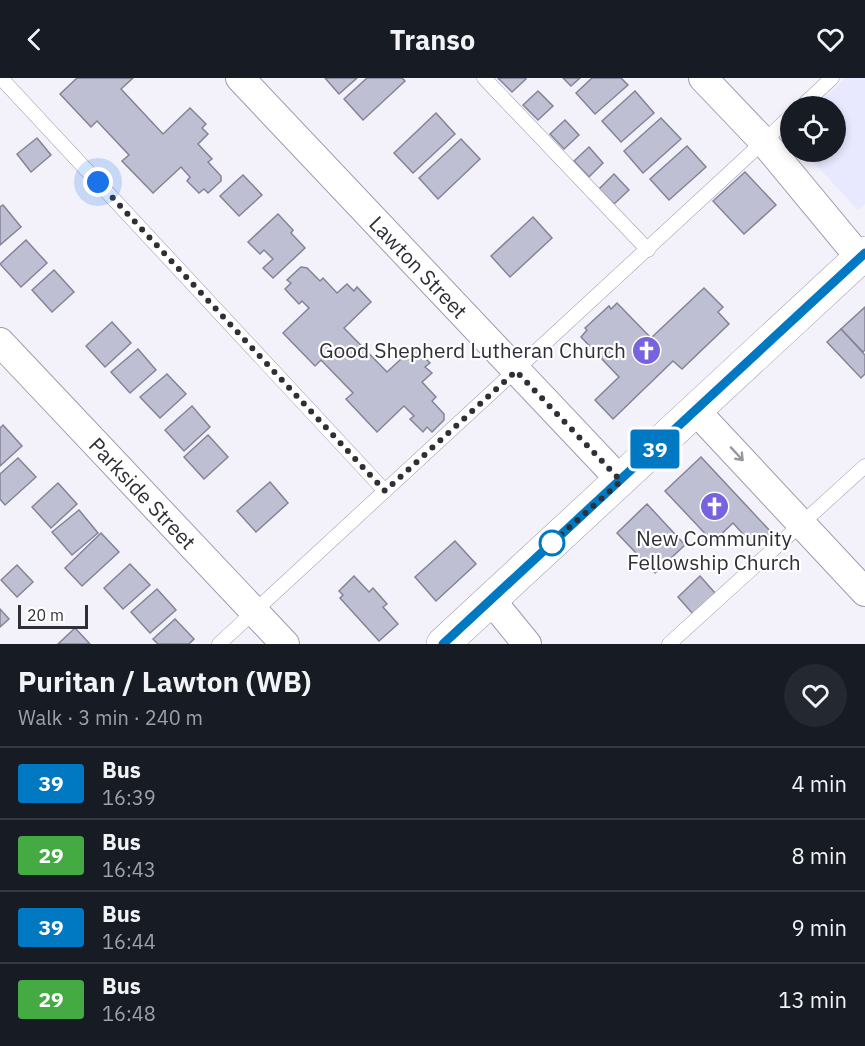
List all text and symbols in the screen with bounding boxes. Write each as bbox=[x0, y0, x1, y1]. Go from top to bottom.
text: Transo bbox=[390, 22, 475, 57]
icon: back bbox=[18, 23, 51, 56]
icon: heart bbox=[814, 23, 847, 56]
map controls bbox=[780, 96, 846, 162]
button: locate bbox=[780, 96, 846, 162]
your location bbox=[83, 167, 113, 197]
street label: Lawton Street bbox=[363, 210, 474, 324]
church icon: Good Shepherd Lutheran Church bbox=[631, 334, 663, 366]
place label: Good Shepherd Lutheran Church bbox=[319, 336, 626, 364]
line badge: 39 bbox=[628, 430, 682, 469]
street label: Parkside Street bbox=[83, 431, 202, 555]
text: 39 bbox=[642, 435, 668, 463]
one-way arrow bbox=[729, 446, 744, 461]
church icon: New Community Fellowship Church bbox=[698, 491, 730, 523]
place label: New Community Fellowship Church bbox=[627, 524, 801, 576]
unlabelled marker bbox=[539, 530, 565, 556]
scale bar bbox=[18, 602, 88, 630]
text: 20 m bbox=[27, 605, 64, 625]
text: Puritan / Lawton (WB) bbox=[18, 663, 311, 700]
button: heart bbox=[784, 664, 847, 727]
text: Walk · 3 min · 240 m bbox=[18, 704, 203, 731]
text: Bus bbox=[102, 755, 141, 784]
text: 39 bbox=[38, 769, 64, 797]
text: 4 min bbox=[791, 769, 847, 798]
text: 16:39 bbox=[102, 784, 156, 811]
text: Bus bbox=[102, 827, 141, 856]
text: 29 bbox=[38, 841, 64, 869]
text: 8 min bbox=[791, 841, 847, 870]
text: 16:43 bbox=[102, 856, 156, 883]
text: Bus bbox=[102, 899, 141, 928]
text: 39 bbox=[38, 913, 64, 941]
text: 9 min bbox=[791, 913, 847, 942]
text: 16:44 bbox=[102, 928, 156, 955]
text: Bus bbox=[102, 971, 141, 1000]
text: 29 bbox=[38, 985, 64, 1013]
text: 13 min bbox=[778, 985, 847, 1014]
text: 16:48 bbox=[102, 1000, 156, 1027]

